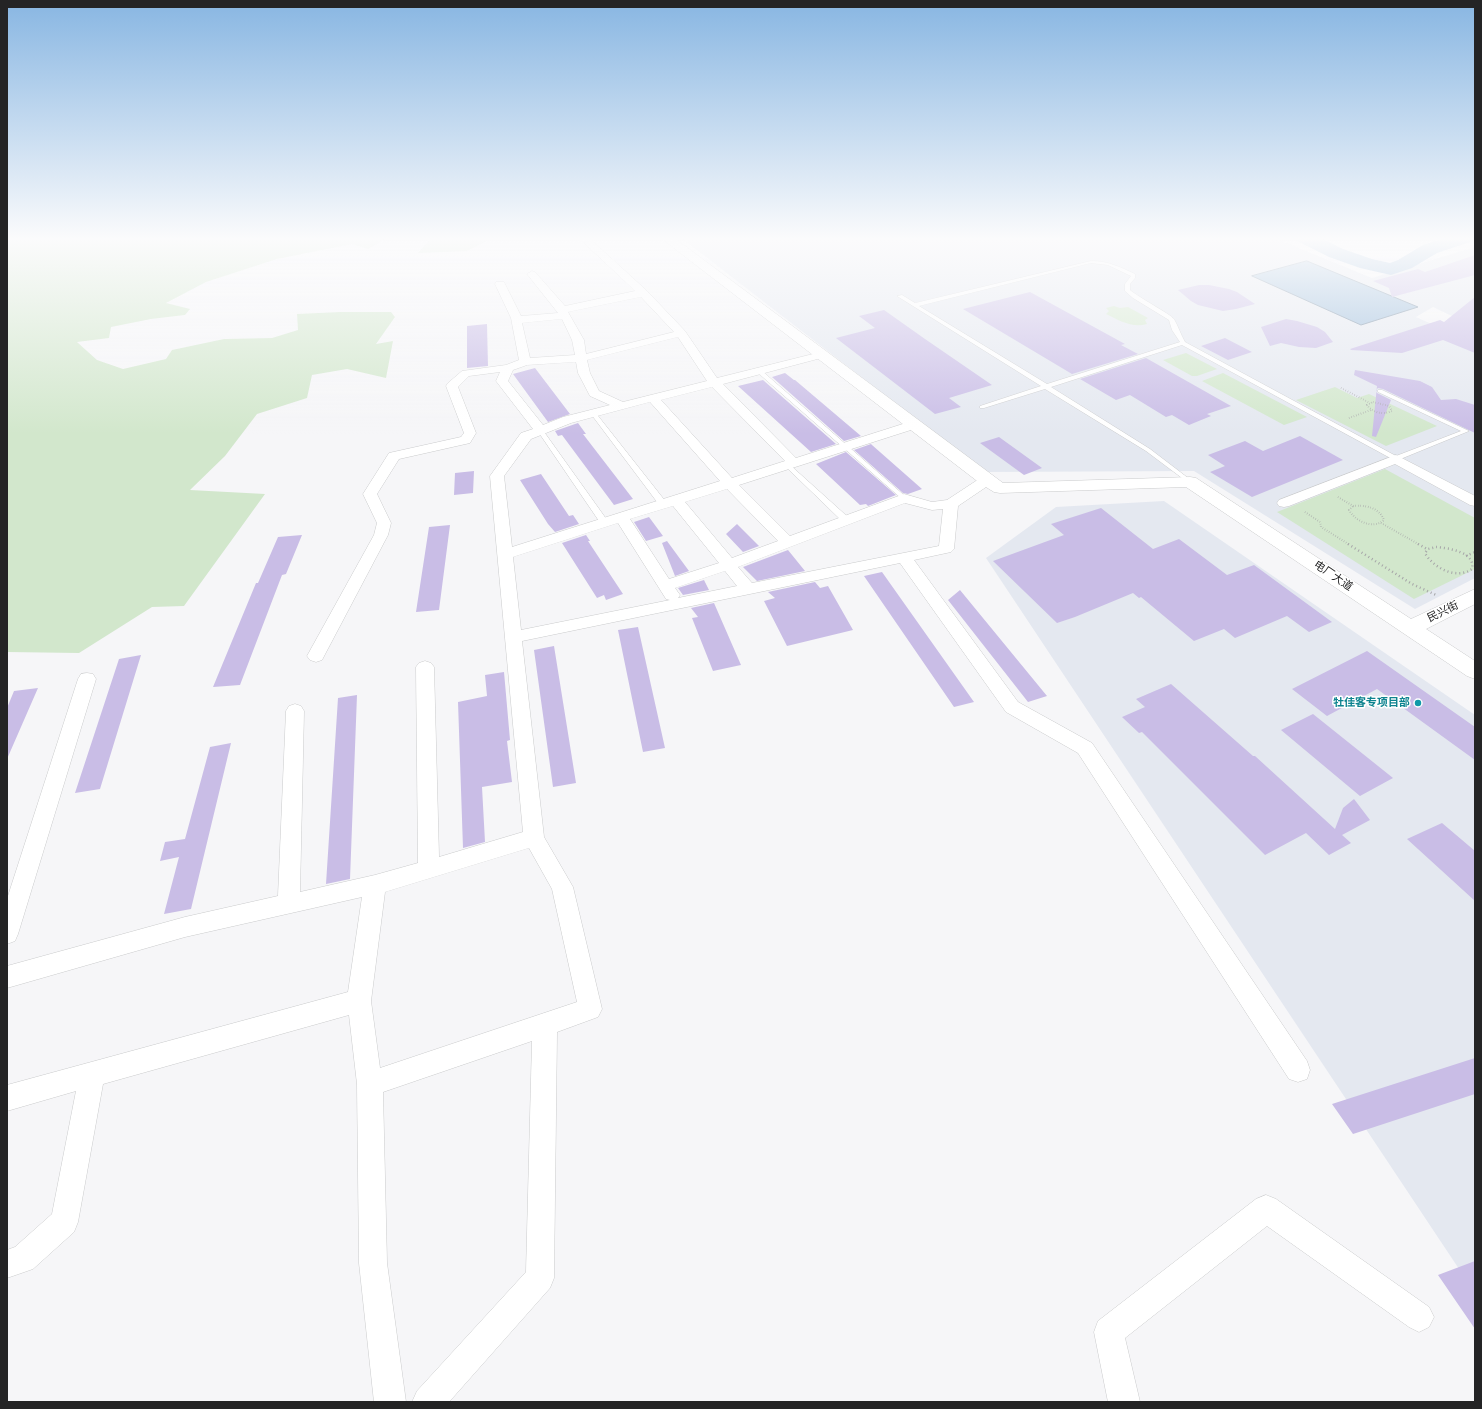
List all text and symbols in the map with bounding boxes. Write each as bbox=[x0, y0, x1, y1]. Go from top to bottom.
street label: 电厂大道 bbox=[1311, 558, 1355, 594]
street label: 民兴街 bbox=[1425, 599, 1461, 625]
place label: 牡佳客专项目部 bbox=[1333, 696, 1410, 710]
marker: 牡佳客专项目部 bbox=[1413, 698, 1423, 708]

